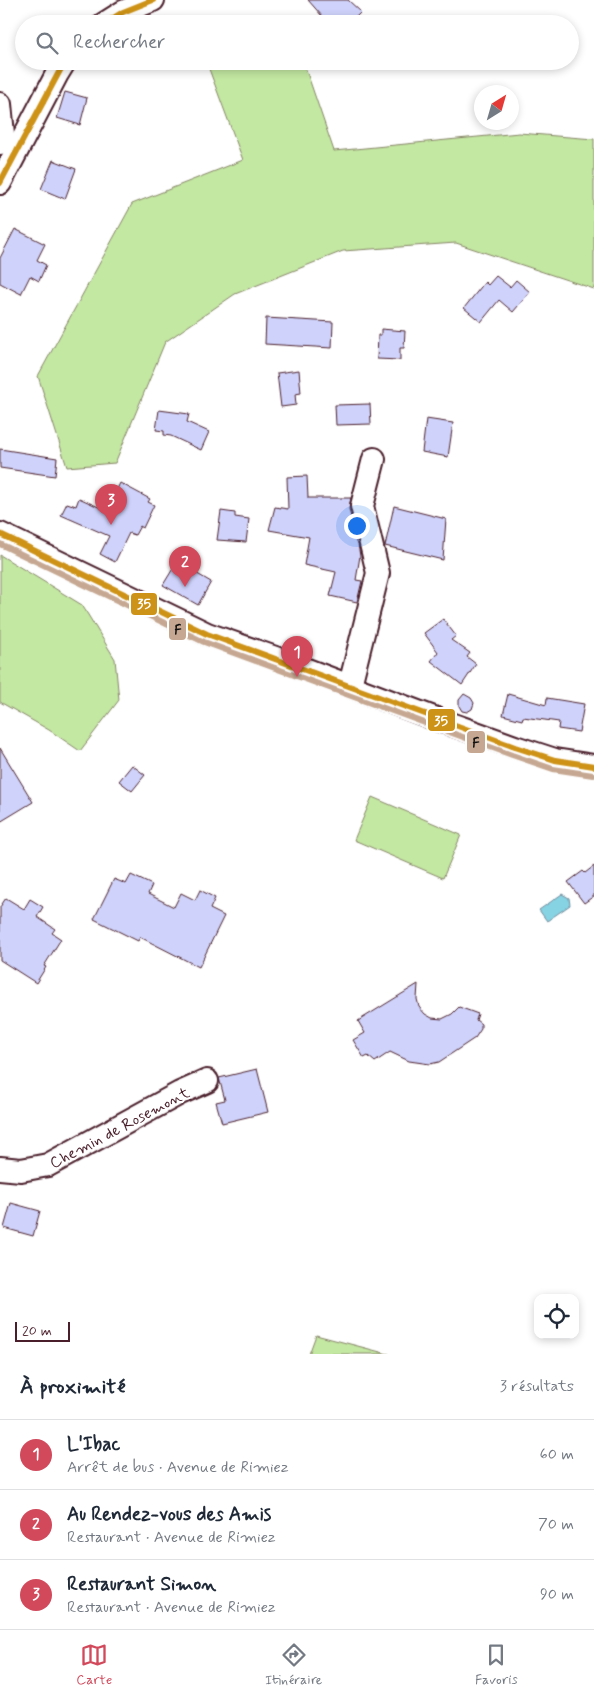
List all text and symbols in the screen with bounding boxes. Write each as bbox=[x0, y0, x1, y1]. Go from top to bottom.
search box bbox=[15, 15, 579, 70]
icon: search bbox=[33, 29, 61, 57]
text: Rechercher bbox=[73, 30, 165, 55]
north arrow bbox=[474, 85, 519, 130]
pin: 3 bbox=[95, 484, 127, 525]
your location bbox=[344, 513, 370, 539]
pin: 2 bbox=[169, 546, 201, 587]
line badge: 35 bbox=[130, 592, 158, 616]
text: 35 bbox=[137, 595, 151, 613]
line badge: F bbox=[168, 617, 187, 641]
text: F bbox=[174, 621, 182, 639]
pin: 1 bbox=[281, 636, 313, 677]
line badge: 35 bbox=[427, 708, 456, 732]
text: 35 bbox=[434, 712, 448, 730]
line badge: F bbox=[466, 730, 486, 754]
text: F bbox=[472, 734, 480, 752]
street label: Chemin de Rosemont bbox=[46, 1082, 194, 1174]
map controls bbox=[534, 1294, 579, 1339]
button: locate bbox=[534, 1294, 579, 1339]
scale bar bbox=[15, 1319, 70, 1342]
text: 20 m bbox=[22, 1322, 52, 1340]
text: À proximité bbox=[20, 1373, 126, 1401]
text: 3 résultats bbox=[500, 1376, 574, 1397]
text: L'Ibac bbox=[67, 1432, 120, 1457]
text: 1 bbox=[32, 1444, 40, 1465]
text: 60 m bbox=[540, 1444, 574, 1465]
text: Arrêt de bus · Avenue de Rimiez bbox=[67, 1457, 289, 1478]
text: Au Rendez-vous des Amis bbox=[67, 1502, 271, 1527]
text: 2 bbox=[32, 1514, 40, 1535]
text: 70 m bbox=[538, 1514, 574, 1535]
text: Restaurant · Avenue de Rimiez bbox=[67, 1527, 276, 1548]
text: Restaurant Simon bbox=[67, 1572, 216, 1597]
text: 3 bbox=[32, 1584, 40, 1605]
text: 90 m bbox=[540, 1584, 574, 1605]
text: Restaurant · Avenue de Rimiez bbox=[67, 1597, 276, 1618]
tab: Carte bbox=[76, 1641, 112, 1689]
tab: Itinéraire bbox=[265, 1641, 322, 1689]
tab: Favoris bbox=[475, 1641, 518, 1689]

